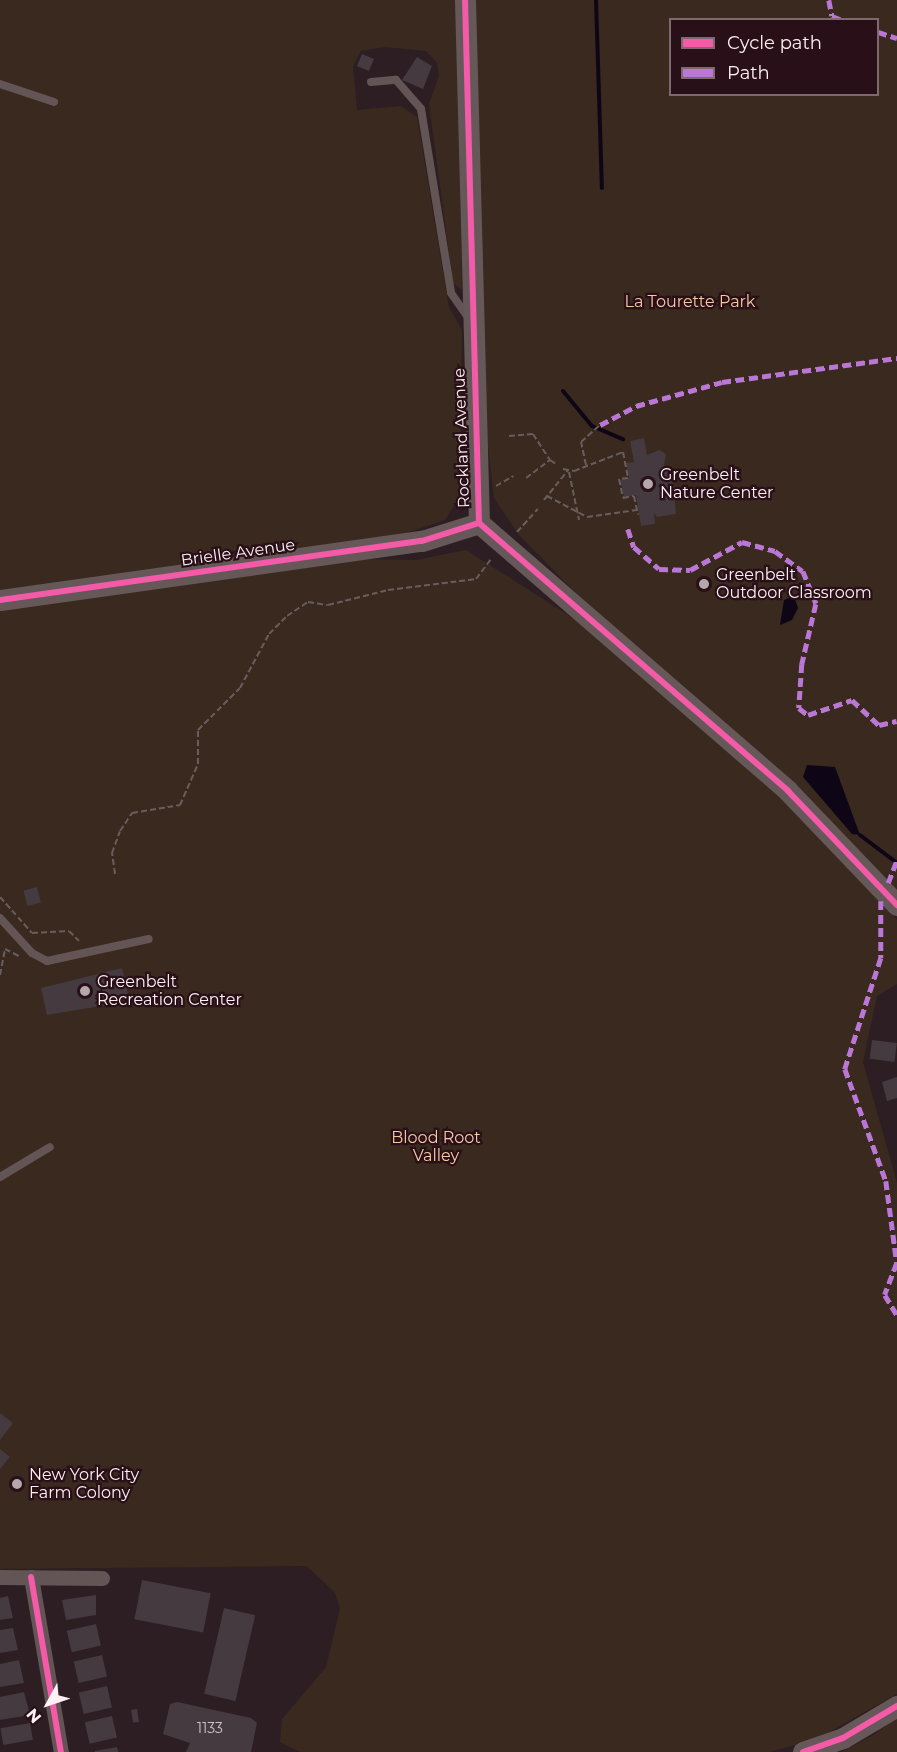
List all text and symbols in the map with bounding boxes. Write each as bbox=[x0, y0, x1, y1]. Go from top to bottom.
legend bbox=[669, 18, 879, 96]
text: Cycle path bbox=[727, 32, 822, 54]
text: Path bbox=[727, 62, 770, 84]
park label: La Tourette Park bbox=[625, 292, 755, 312]
street label: Rockland Avenue bbox=[450, 368, 474, 508]
place label: Greenbelt Nature Center bbox=[660, 465, 773, 503]
marker: Greenbelt Nature Center bbox=[641, 477, 655, 491]
street label: Brielle Avenue bbox=[180, 535, 296, 571]
place label: Greenbelt Outdoor Classroom bbox=[716, 565, 872, 603]
marker: Greenbelt Outdoor Classroom bbox=[697, 577, 711, 591]
place label: Greenbelt Recreation Center bbox=[97, 972, 242, 1010]
marker: Greenbelt Recreation Center bbox=[78, 984, 92, 998]
park label: Blood Root Valley bbox=[391, 1128, 481, 1166]
place label: New York City Farm Colony bbox=[29, 1465, 139, 1503]
marker: New York City Farm Colony bbox=[10, 1477, 24, 1491]
north arrow bbox=[18, 1674, 78, 1734]
text: N bbox=[22, 1705, 45, 1727]
house number: 1133 bbox=[197, 1720, 223, 1736]

